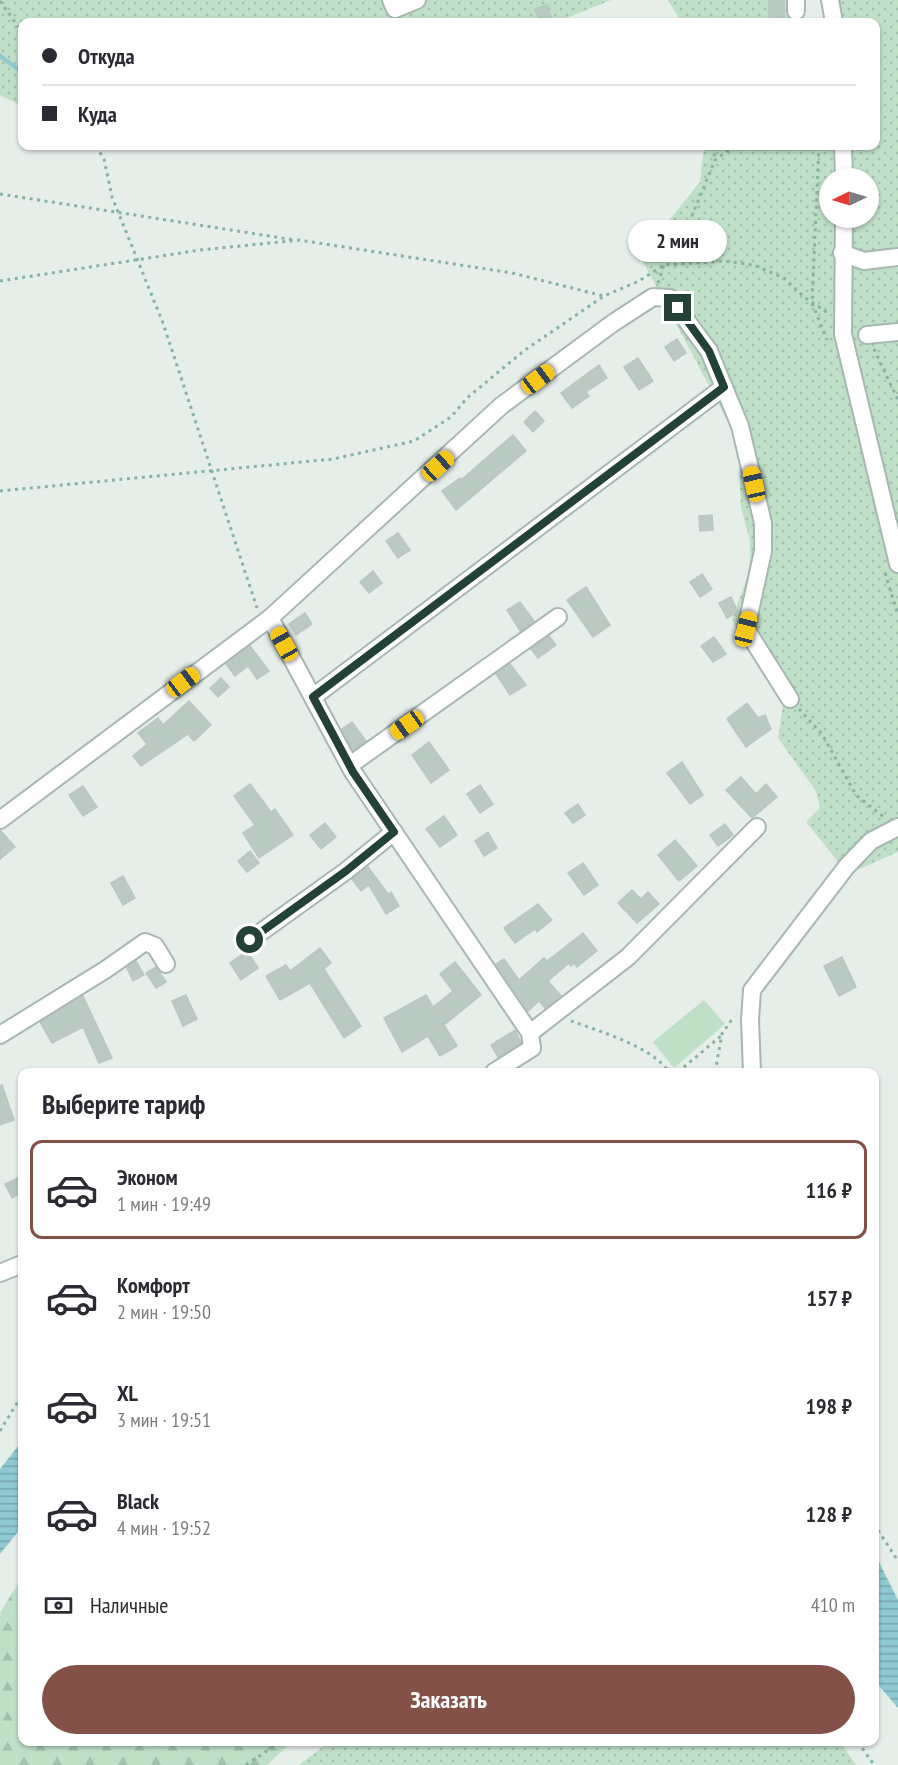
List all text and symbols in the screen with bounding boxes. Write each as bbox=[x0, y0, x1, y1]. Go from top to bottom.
text: Откуда bbox=[78, 42, 135, 70]
text: Куда bbox=[78, 100, 117, 128]
north arrow bbox=[819, 168, 879, 228]
map controls bbox=[819, 168, 879, 228]
callout: 2 мин bbox=[628, 221, 728, 263]
text: 2 мин bbox=[656, 228, 699, 254]
route end bbox=[664, 294, 691, 321]
car bbox=[518, 361, 558, 397]
car bbox=[419, 447, 457, 485]
car bbox=[741, 464, 767, 504]
car bbox=[733, 609, 759, 649]
car bbox=[267, 624, 301, 664]
car bbox=[163, 664, 203, 700]
car bbox=[387, 707, 427, 743]
route start bbox=[236, 926, 263, 953]
text: Выберите тариф bbox=[42, 1087, 205, 1121]
icon: car bbox=[45, 1163, 99, 1217]
text: Эконом bbox=[117, 1163, 178, 1191]
text: 116 ₽ bbox=[805, 1176, 852, 1204]
text: 1 мин · 19:49 bbox=[117, 1191, 211, 1217]
icon: car bbox=[45, 1271, 99, 1325]
text: Комфорт bbox=[117, 1271, 190, 1299]
text: 157 ₽ bbox=[806, 1284, 852, 1312]
text: 2 мин · 19:50 bbox=[117, 1299, 211, 1325]
icon: car bbox=[45, 1379, 99, 1433]
text: XL bbox=[117, 1379, 138, 1407]
text: 198 ₽ bbox=[805, 1392, 852, 1420]
text: 3 мин · 19:51 bbox=[117, 1407, 211, 1433]
icon: car bbox=[45, 1487, 99, 1541]
text: Black bbox=[117, 1487, 159, 1515]
text: 128 ₽ bbox=[805, 1500, 852, 1528]
text: 4 мин · 19:52 bbox=[117, 1515, 211, 1541]
icon: cash bbox=[42, 1589, 75, 1622]
text: Наличные bbox=[90, 1591, 168, 1619]
text: 410 m bbox=[811, 1592, 855, 1618]
button: Заказать bbox=[42, 1665, 855, 1734]

